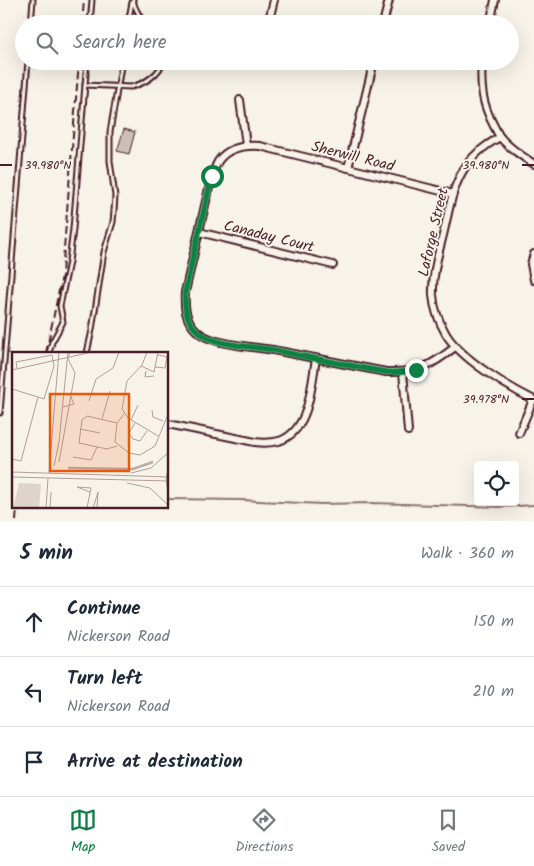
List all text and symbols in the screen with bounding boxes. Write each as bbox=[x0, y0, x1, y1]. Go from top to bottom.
search box bbox=[15, 15, 519, 70]
text: Search here bbox=[73, 28, 167, 58]
icon: search bbox=[33, 29, 61, 57]
street label: Sherwill Road bbox=[309, 135, 397, 179]
text: 39.980°N bbox=[25, 156, 71, 175]
text: 39.980°N bbox=[463, 156, 509, 175]
route start bbox=[201, 165, 224, 188]
street label: Laforge Street bbox=[412, 185, 456, 279]
street label: Canaday Court bbox=[221, 214, 317, 260]
inset map bbox=[12, 352, 169, 508]
route end bbox=[405, 359, 428, 382]
text: 39.978°N bbox=[463, 390, 509, 409]
map controls bbox=[474, 461, 519, 506]
button: locate bbox=[474, 461, 519, 506]
text: 5 min bbox=[20, 537, 73, 570]
text: Walk · 360 m bbox=[421, 541, 514, 566]
text: Continue bbox=[67, 594, 140, 624]
icon: ahead bbox=[20, 608, 48, 636]
text: 150 m bbox=[473, 609, 514, 634]
text: Nickerson Road bbox=[67, 624, 170, 649]
text: Turn left bbox=[67, 664, 142, 694]
icon: left bbox=[20, 678, 48, 706]
text: 210 m bbox=[473, 679, 514, 704]
text: Nickerson Road bbox=[67, 694, 170, 719]
text: Arrive at destination bbox=[67, 747, 243, 777]
icon: arrive bbox=[20, 748, 48, 776]
tab: Map bbox=[69, 806, 97, 858]
tab: Directions bbox=[235, 806, 293, 858]
tab: Saved bbox=[432, 806, 465, 858]

